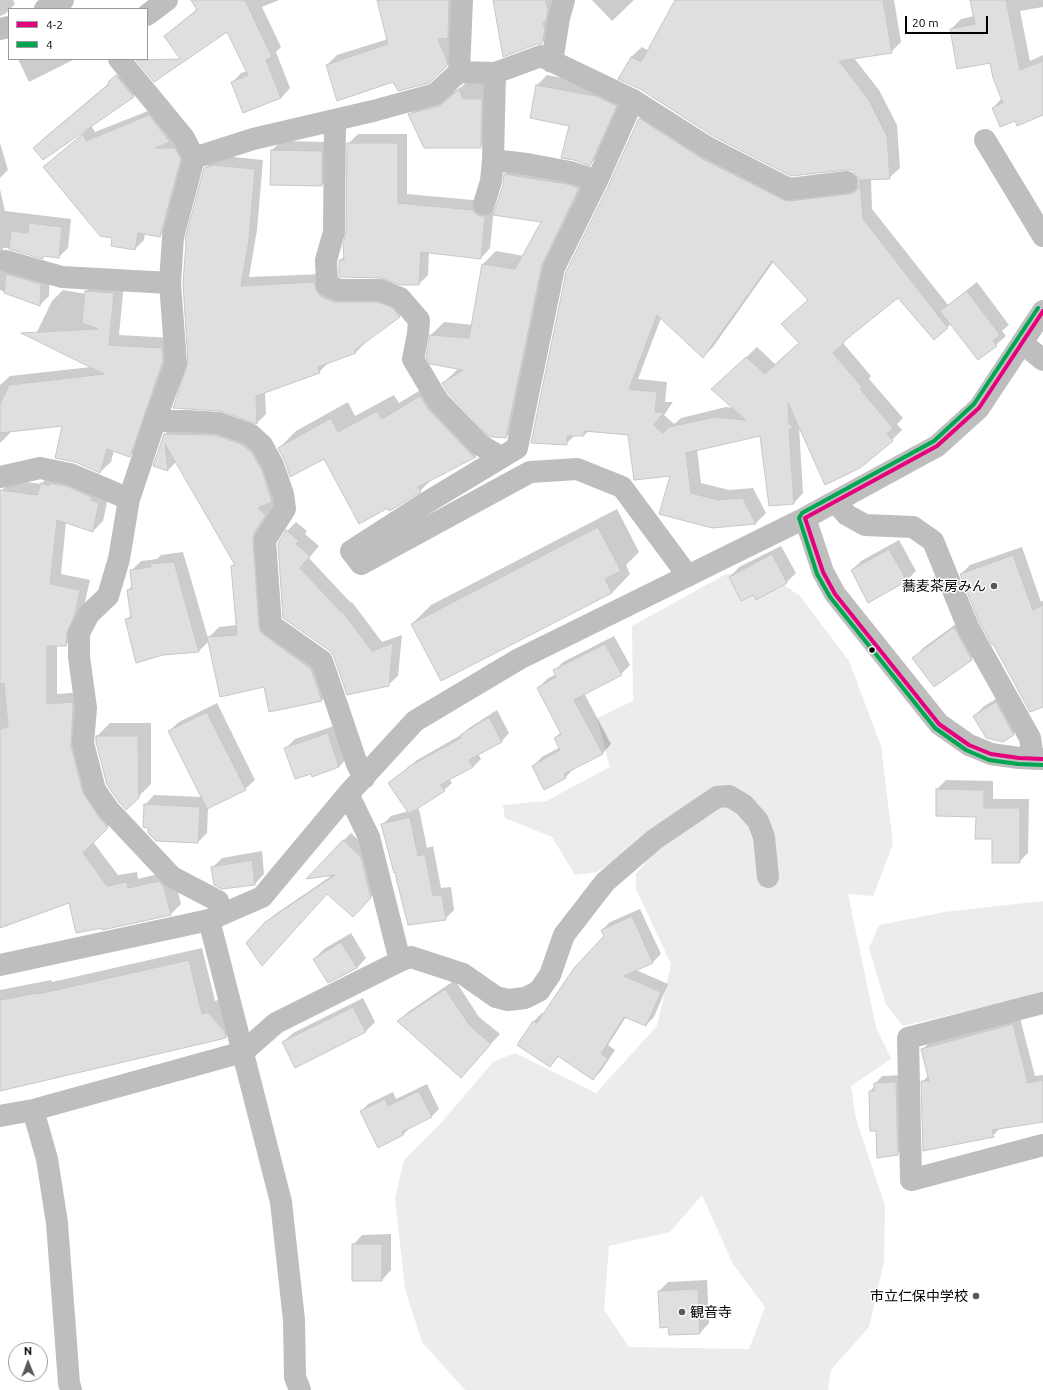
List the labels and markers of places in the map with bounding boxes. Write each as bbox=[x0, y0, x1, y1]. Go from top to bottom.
place label: 蕎麦茶房みん bbox=[902, 578, 986, 594]
marker: 蕎麦茶房みん bbox=[989, 581, 999, 591]
unlabelled marker bbox=[867, 645, 877, 655]
place label: 市立仁保中学校 bbox=[870, 1288, 968, 1304]
marker: 市立仁保中学校 bbox=[971, 1291, 981, 1301]
place label: 観音寺 bbox=[690, 1304, 732, 1320]
marker: 観音寺 bbox=[677, 1307, 687, 1317]

